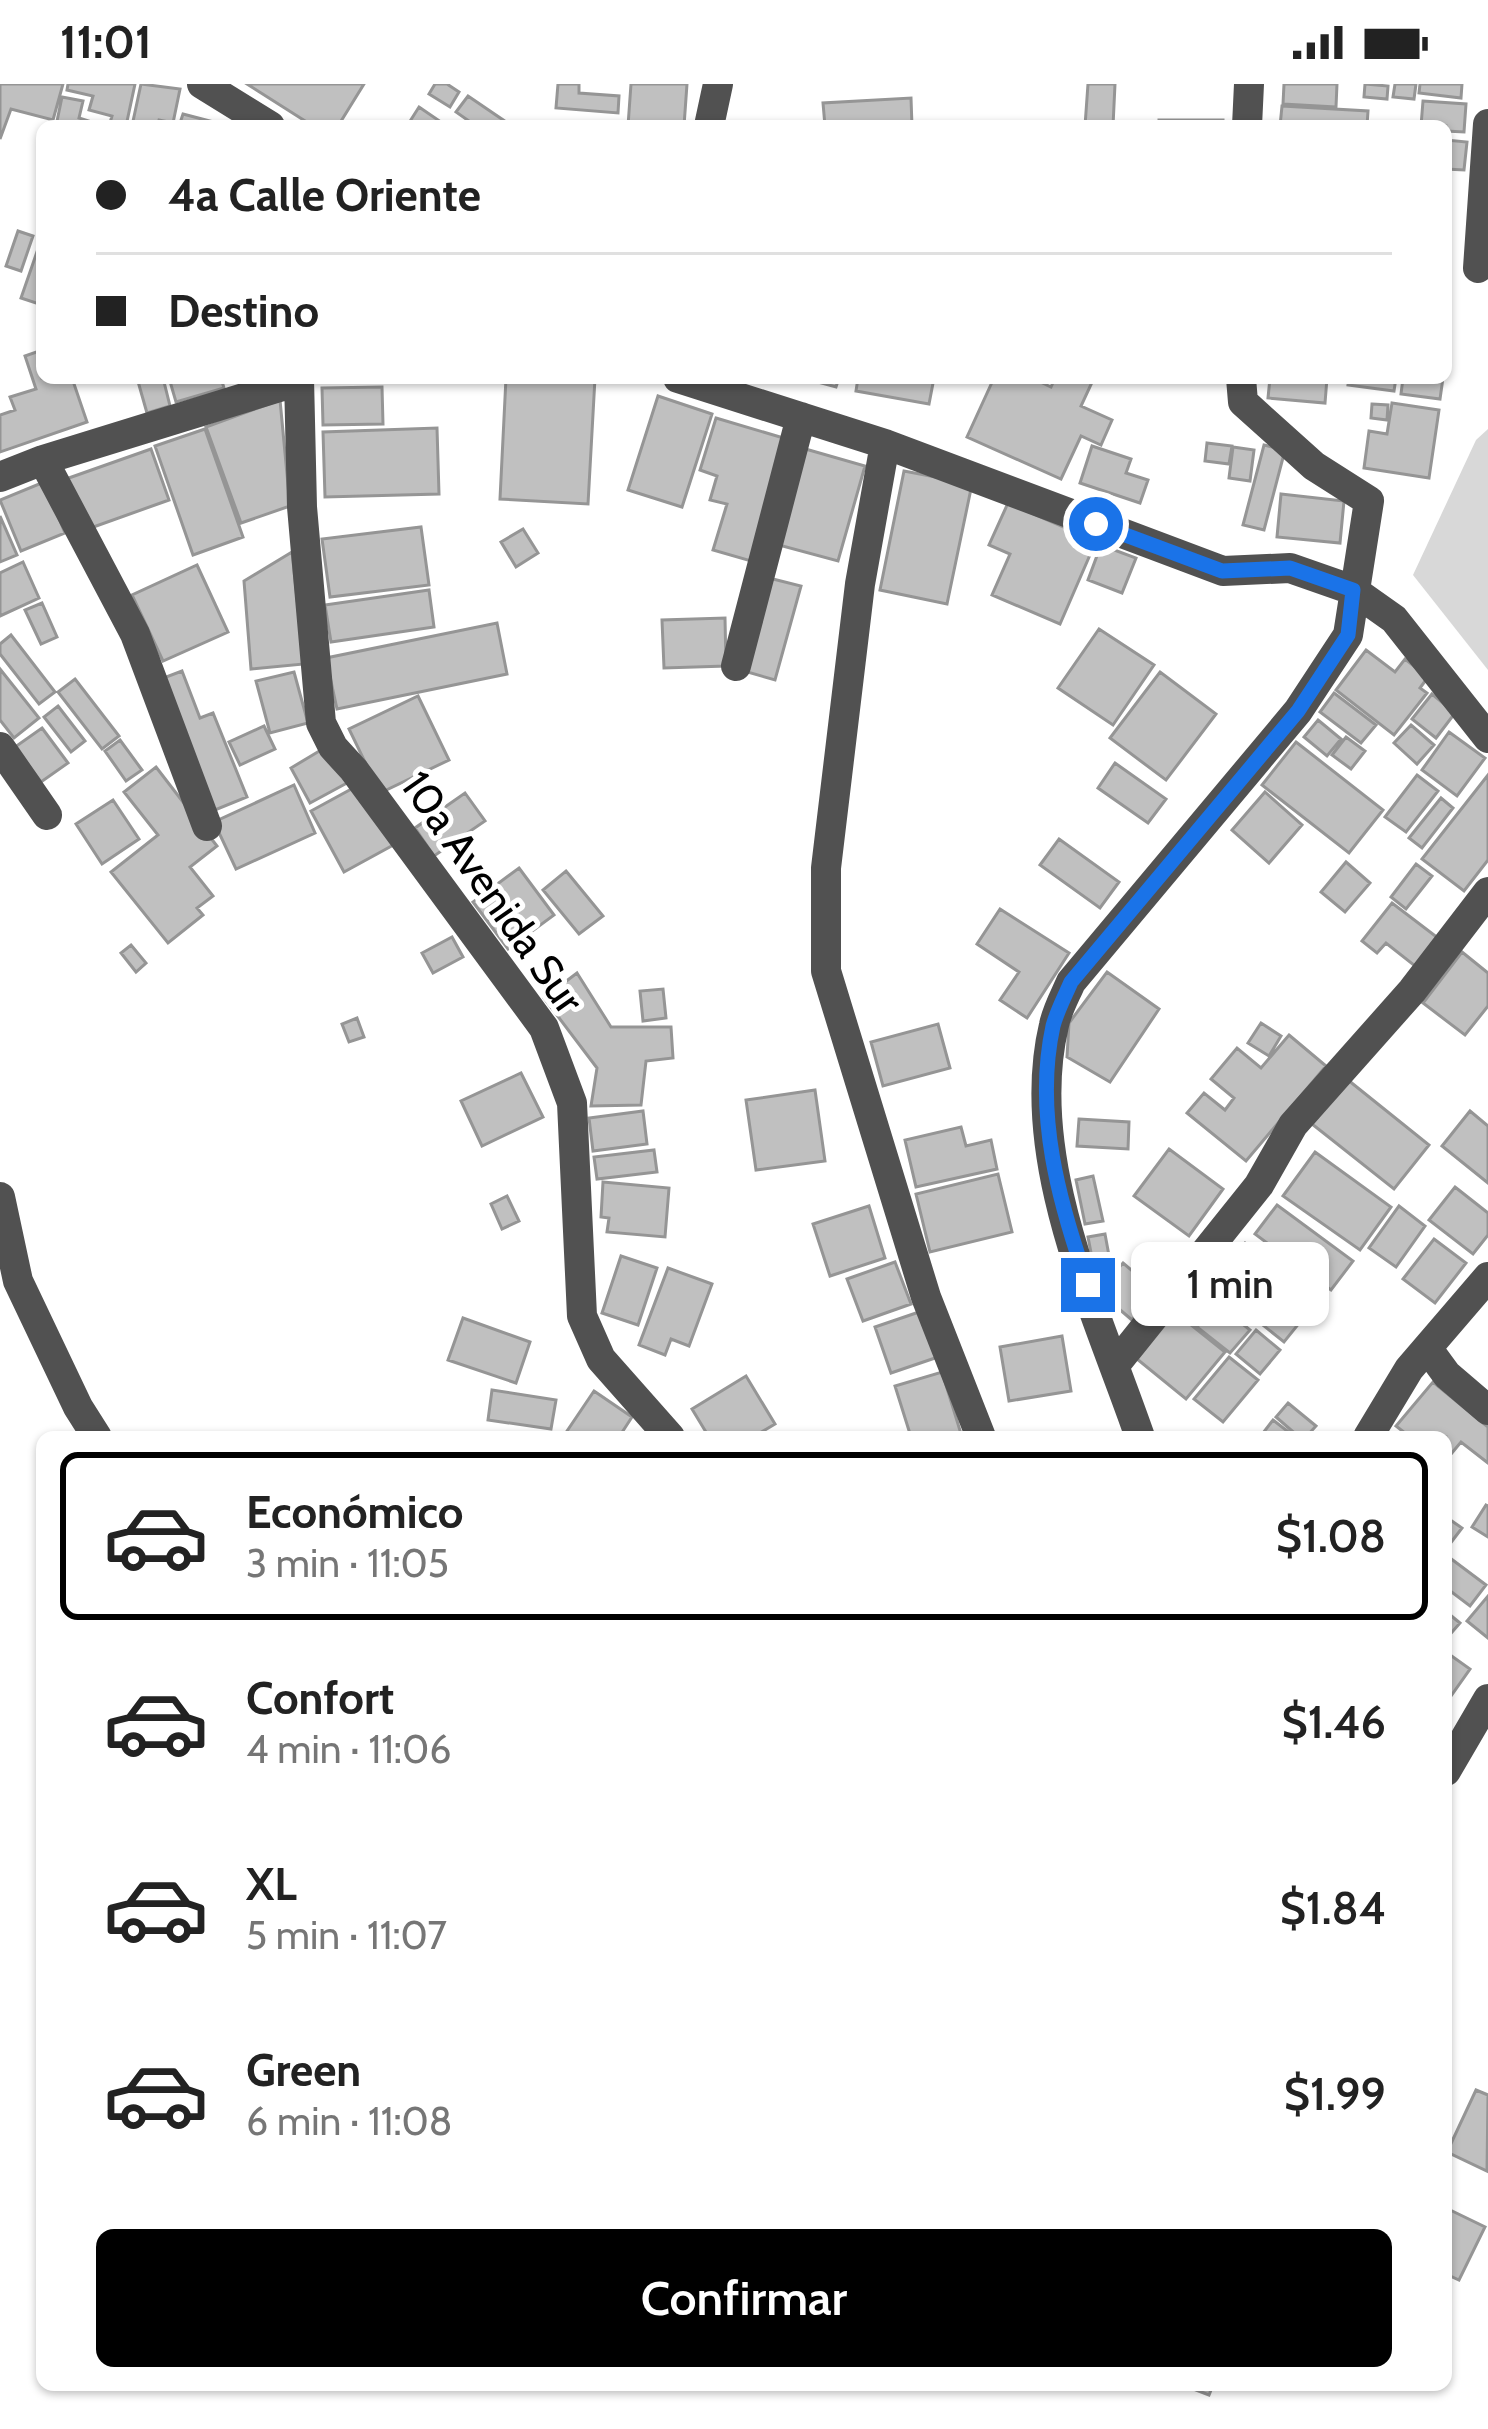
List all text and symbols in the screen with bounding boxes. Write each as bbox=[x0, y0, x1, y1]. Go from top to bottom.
text: 11:01 bbox=[60, 15, 152, 69]
text: 4a Calle Oriente bbox=[168, 168, 481, 222]
text: Destino bbox=[168, 284, 319, 338]
route start bbox=[1069, 497, 1123, 551]
street label: 10a Avenida Sur bbox=[390, 761, 596, 1024]
callout: 1 min bbox=[1130, 1243, 1328, 1327]
route end bbox=[1061, 1258, 1115, 1312]
text: 1 min bbox=[1186, 1260, 1274, 1308]
icon: car bbox=[102, 1482, 210, 1590]
text: Económico bbox=[246, 1485, 463, 1539]
text: $1.08 bbox=[1276, 1509, 1386, 1563]
text: 3 min · 11:05 bbox=[246, 1539, 449, 1587]
icon: car bbox=[102, 1668, 210, 1776]
text: Confort bbox=[246, 1671, 394, 1725]
text: $1.46 bbox=[1282, 1695, 1386, 1749]
text: 4 min · 11:06 bbox=[246, 1725, 451, 1773]
icon: car bbox=[102, 1854, 210, 1962]
text: XL bbox=[246, 1857, 297, 1911]
text: $1.84 bbox=[1280, 1881, 1386, 1935]
text: 5 min · 11:07 bbox=[246, 1911, 447, 1959]
icon: car bbox=[102, 2040, 210, 2148]
text: Green bbox=[246, 2043, 361, 2097]
text: $1.99 bbox=[1284, 2067, 1386, 2121]
text: 6 min · 11:08 bbox=[246, 2097, 452, 2145]
button: Confirmar bbox=[96, 2229, 1392, 2367]

